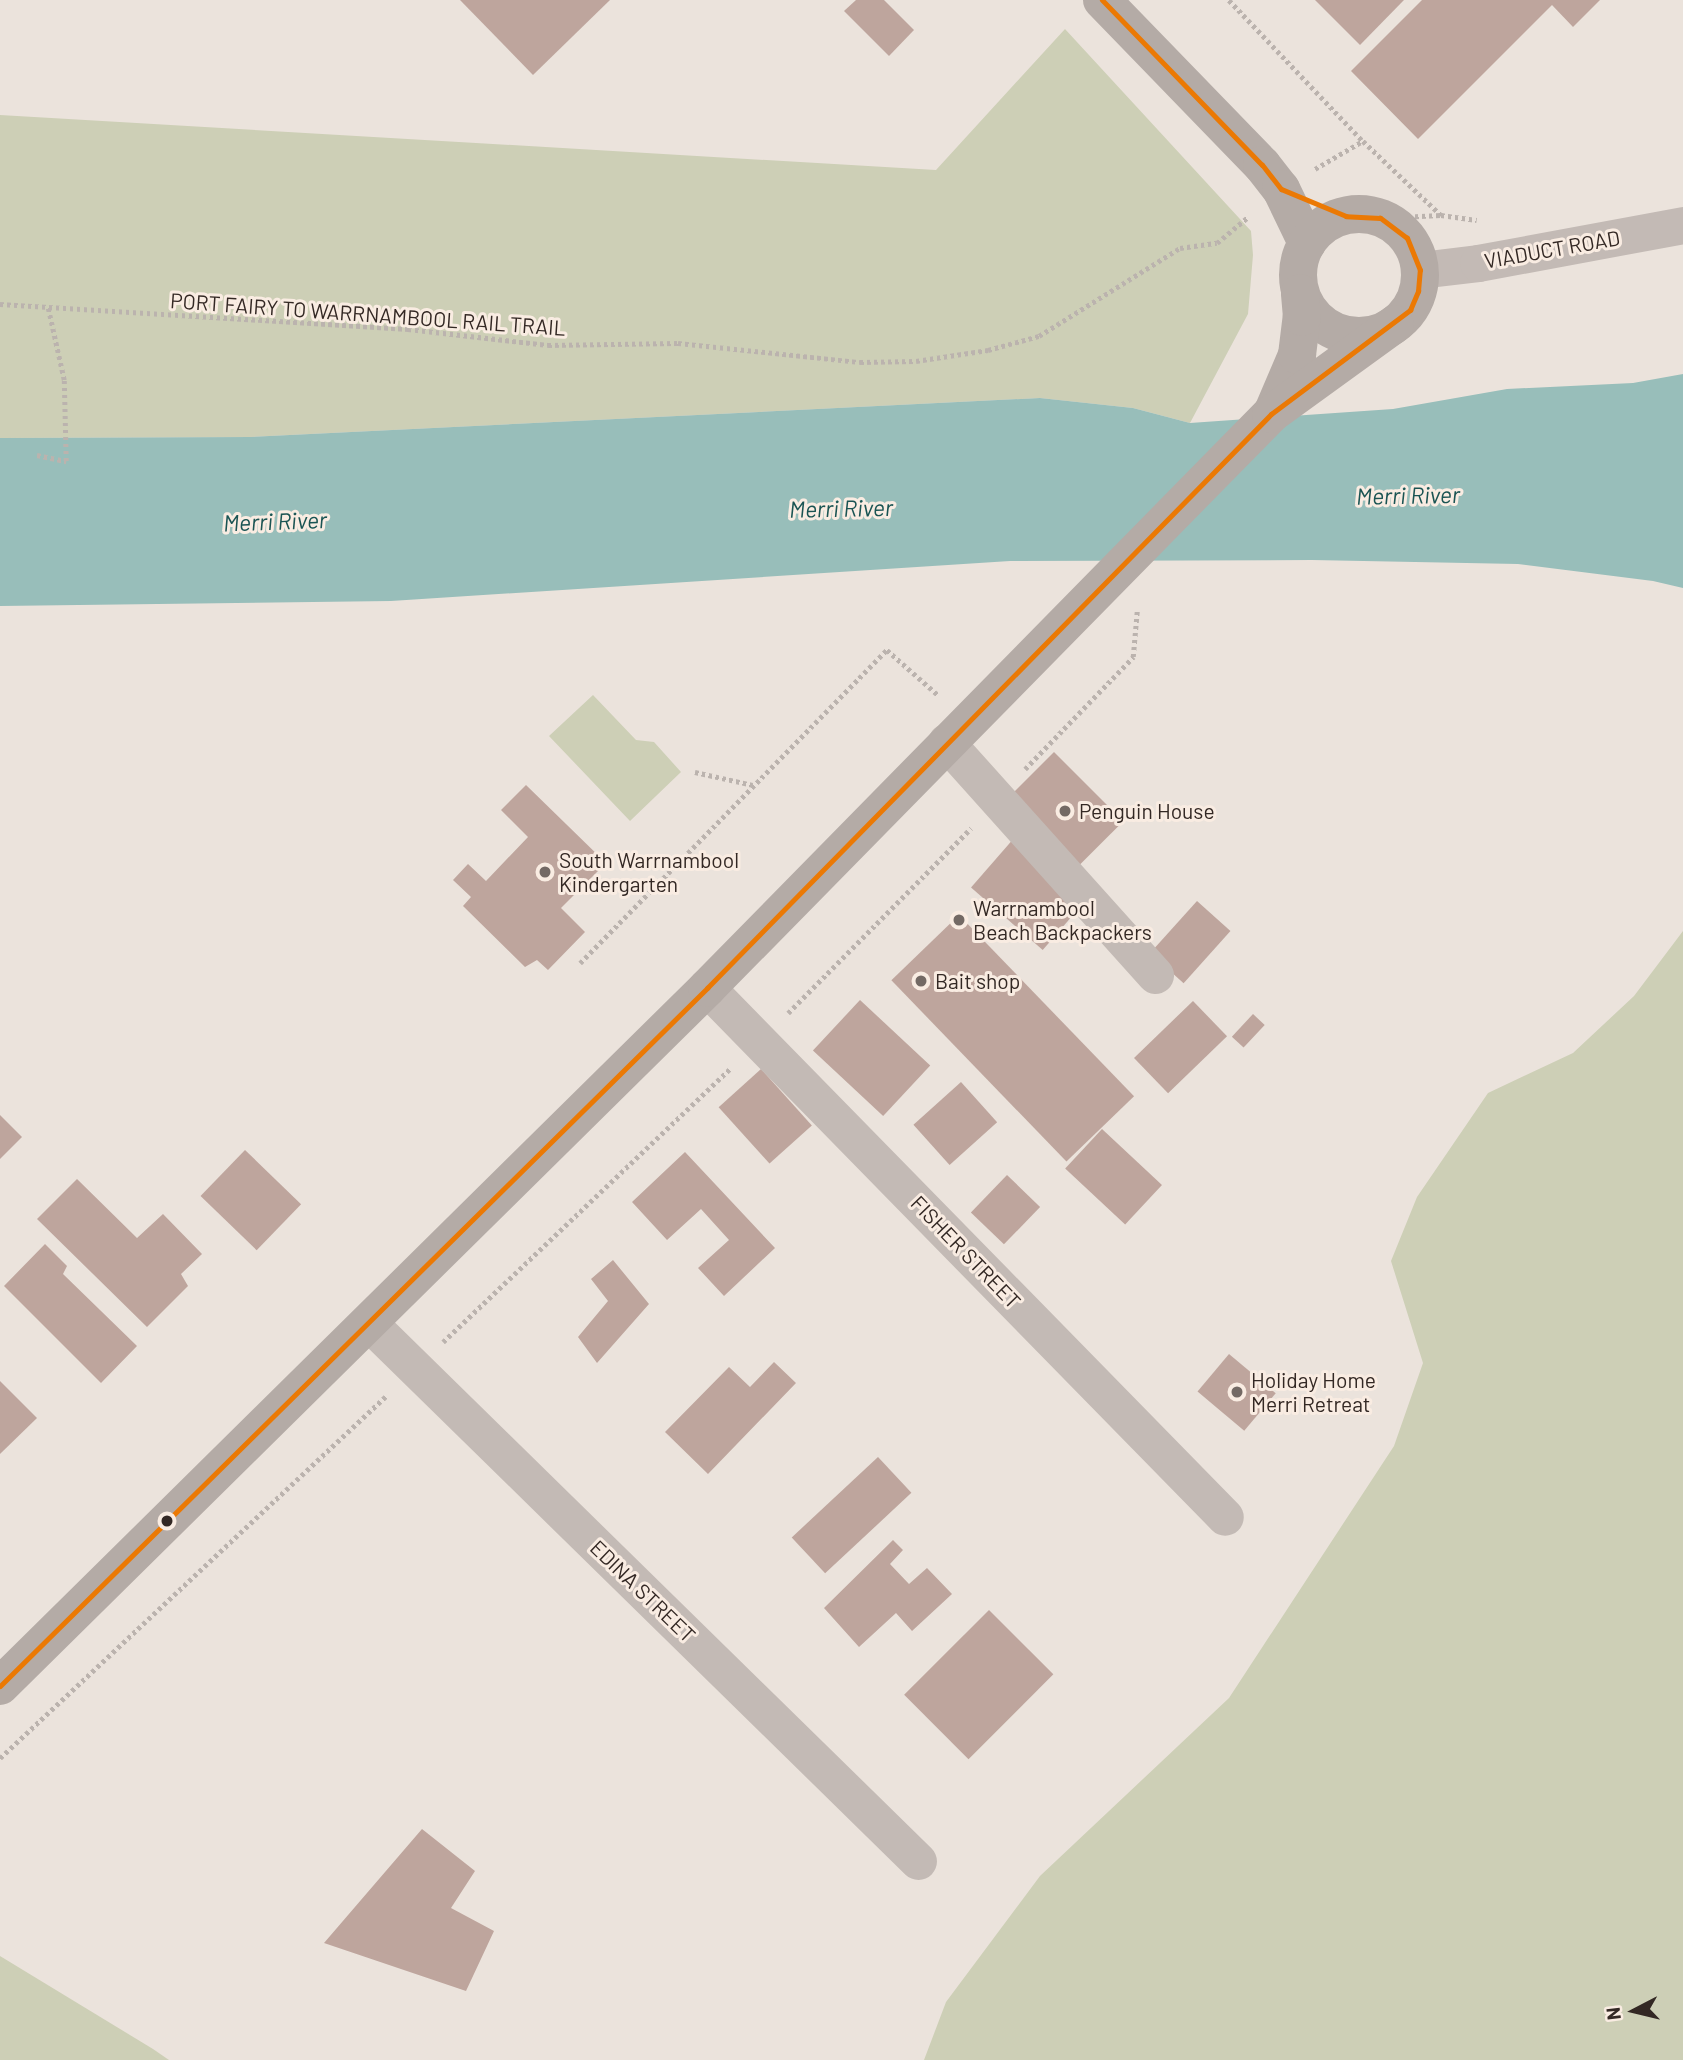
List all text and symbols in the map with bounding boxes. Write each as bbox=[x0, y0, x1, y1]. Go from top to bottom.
street label: VIADUCT ROAD bbox=[1482, 225, 1622, 273]
street label: PORT FAIRY TO WARRNAMBOOL RAIL TRAIL bbox=[169, 288, 567, 340]
water label: Merri River bbox=[1356, 480, 1460, 510]
water label: Merri River bbox=[789, 493, 893, 523]
water label: Merri River bbox=[223, 505, 327, 537]
place label: Penguin House bbox=[1079, 798, 1215, 824]
marker: Penguin House bbox=[1057, 803, 1073, 819]
place label: South Warrnambool Kindergarten bbox=[559, 847, 739, 897]
marker: South Warrnambool Kindergarten bbox=[537, 864, 553, 880]
place label: Warrnambool Beach Backpackers bbox=[973, 895, 1152, 945]
marker: Warrnambool Beach Backpackers bbox=[951, 912, 967, 928]
place label: Bait shop bbox=[935, 968, 1020, 994]
marker: Bait shop bbox=[913, 973, 929, 989]
street label: FISHER STREET bbox=[906, 1190, 1026, 1314]
place label: Holiday Home Merri Retreat bbox=[1251, 1367, 1376, 1417]
marker: Holiday Home Merri Retreat bbox=[1229, 1384, 1245, 1400]
unlabelled marker bbox=[160, 1514, 174, 1528]
street label: EDINA STREET bbox=[585, 1535, 701, 1647]
north arrow bbox=[1599, 1976, 1669, 2046]
text: N bbox=[1600, 2006, 1625, 2021]

